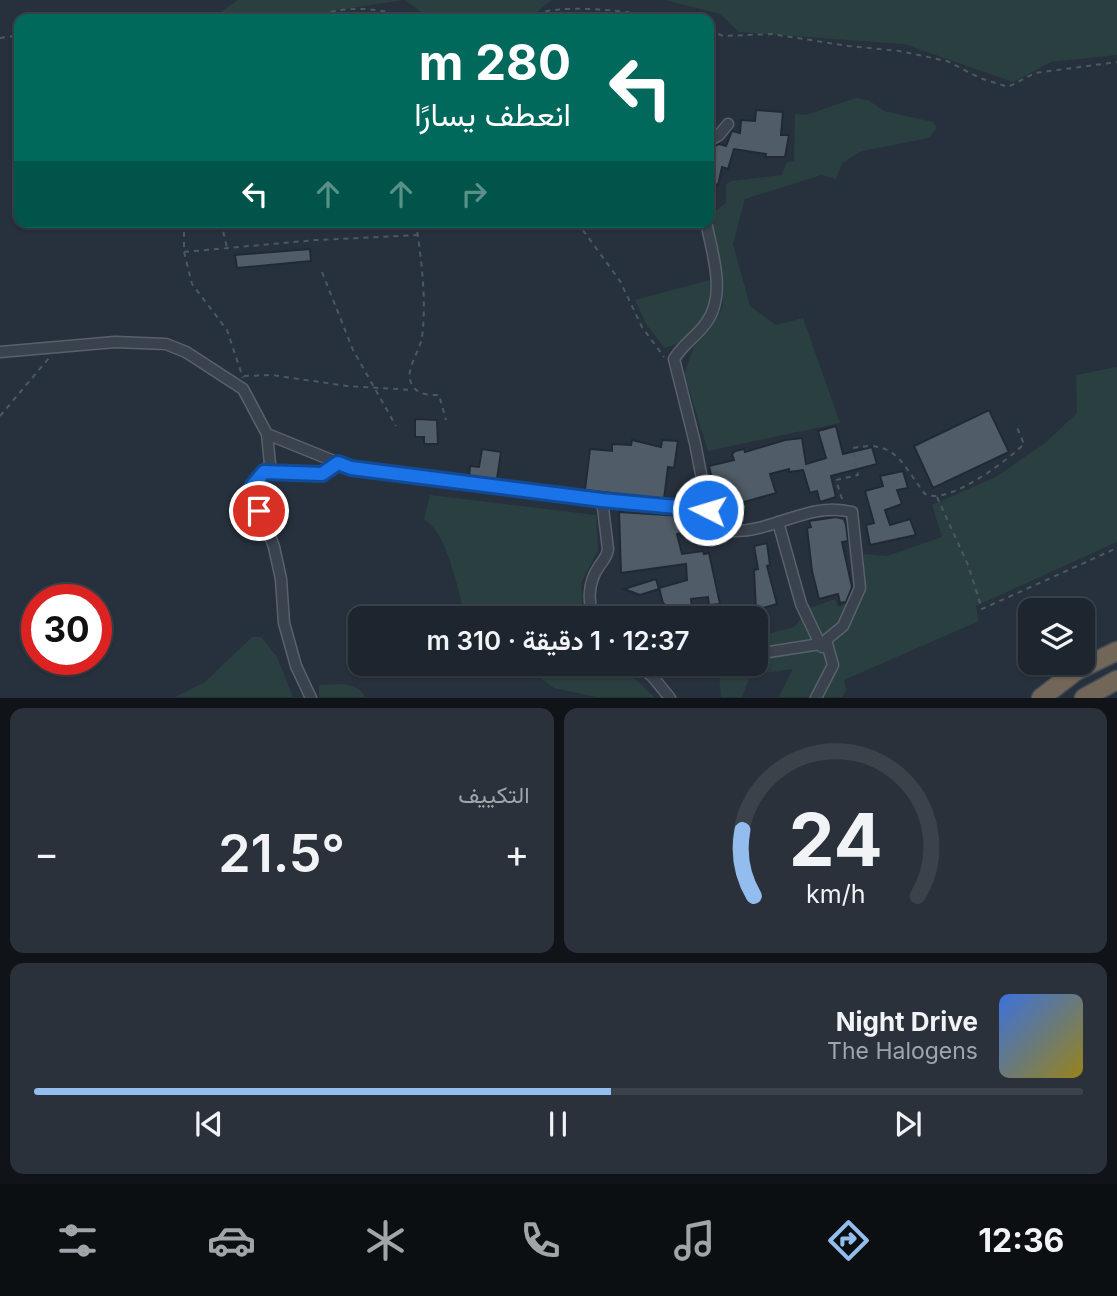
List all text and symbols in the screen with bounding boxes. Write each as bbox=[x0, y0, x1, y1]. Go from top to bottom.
text: 280 m bbox=[419, 33, 571, 92]
icon: left bbox=[595, 42, 686, 133]
text: انعطف يسارًا bbox=[414, 95, 571, 134]
icon: left bbox=[236, 175, 274, 213]
icon: ahead bbox=[309, 175, 347, 213]
icon: ahead bbox=[382, 175, 420, 213]
icon: right bbox=[455, 175, 493, 213]
position arrow bbox=[671, 473, 745, 547]
pin bbox=[229, 481, 289, 541]
icon: arrive bbox=[240, 492, 278, 530]
speed limit sign: 30 bbox=[21, 584, 112, 675]
map controls bbox=[1018, 598, 1095, 675]
button: layers bbox=[1018, 598, 1095, 675]
text: 12:37 · 1 دقيقة · 310 m bbox=[426, 625, 690, 656]
text: التكييف bbox=[458, 781, 530, 809]
text: 24 bbox=[788, 796, 882, 885]
text: 21.5° bbox=[218, 822, 345, 885]
text: − bbox=[34, 830, 59, 876]
text: + bbox=[504, 830, 529, 876]
text: km/h bbox=[806, 879, 865, 909]
text: Night Drive bbox=[836, 1006, 978, 1037]
text: The Halogens bbox=[827, 1037, 978, 1065]
icon: previous bbox=[190, 1105, 228, 1143]
icon: pause bbox=[539, 1105, 577, 1143]
icon: next bbox=[889, 1105, 927, 1143]
icon: filters bbox=[53, 1216, 102, 1265]
icon: car bbox=[207, 1216, 256, 1265]
icon: climate bbox=[361, 1216, 410, 1265]
icon: phone bbox=[516, 1216, 565, 1265]
icon: music bbox=[670, 1216, 719, 1265]
icon: directions bbox=[824, 1216, 873, 1265]
text: 12:36 bbox=[978, 1221, 1064, 1260]

